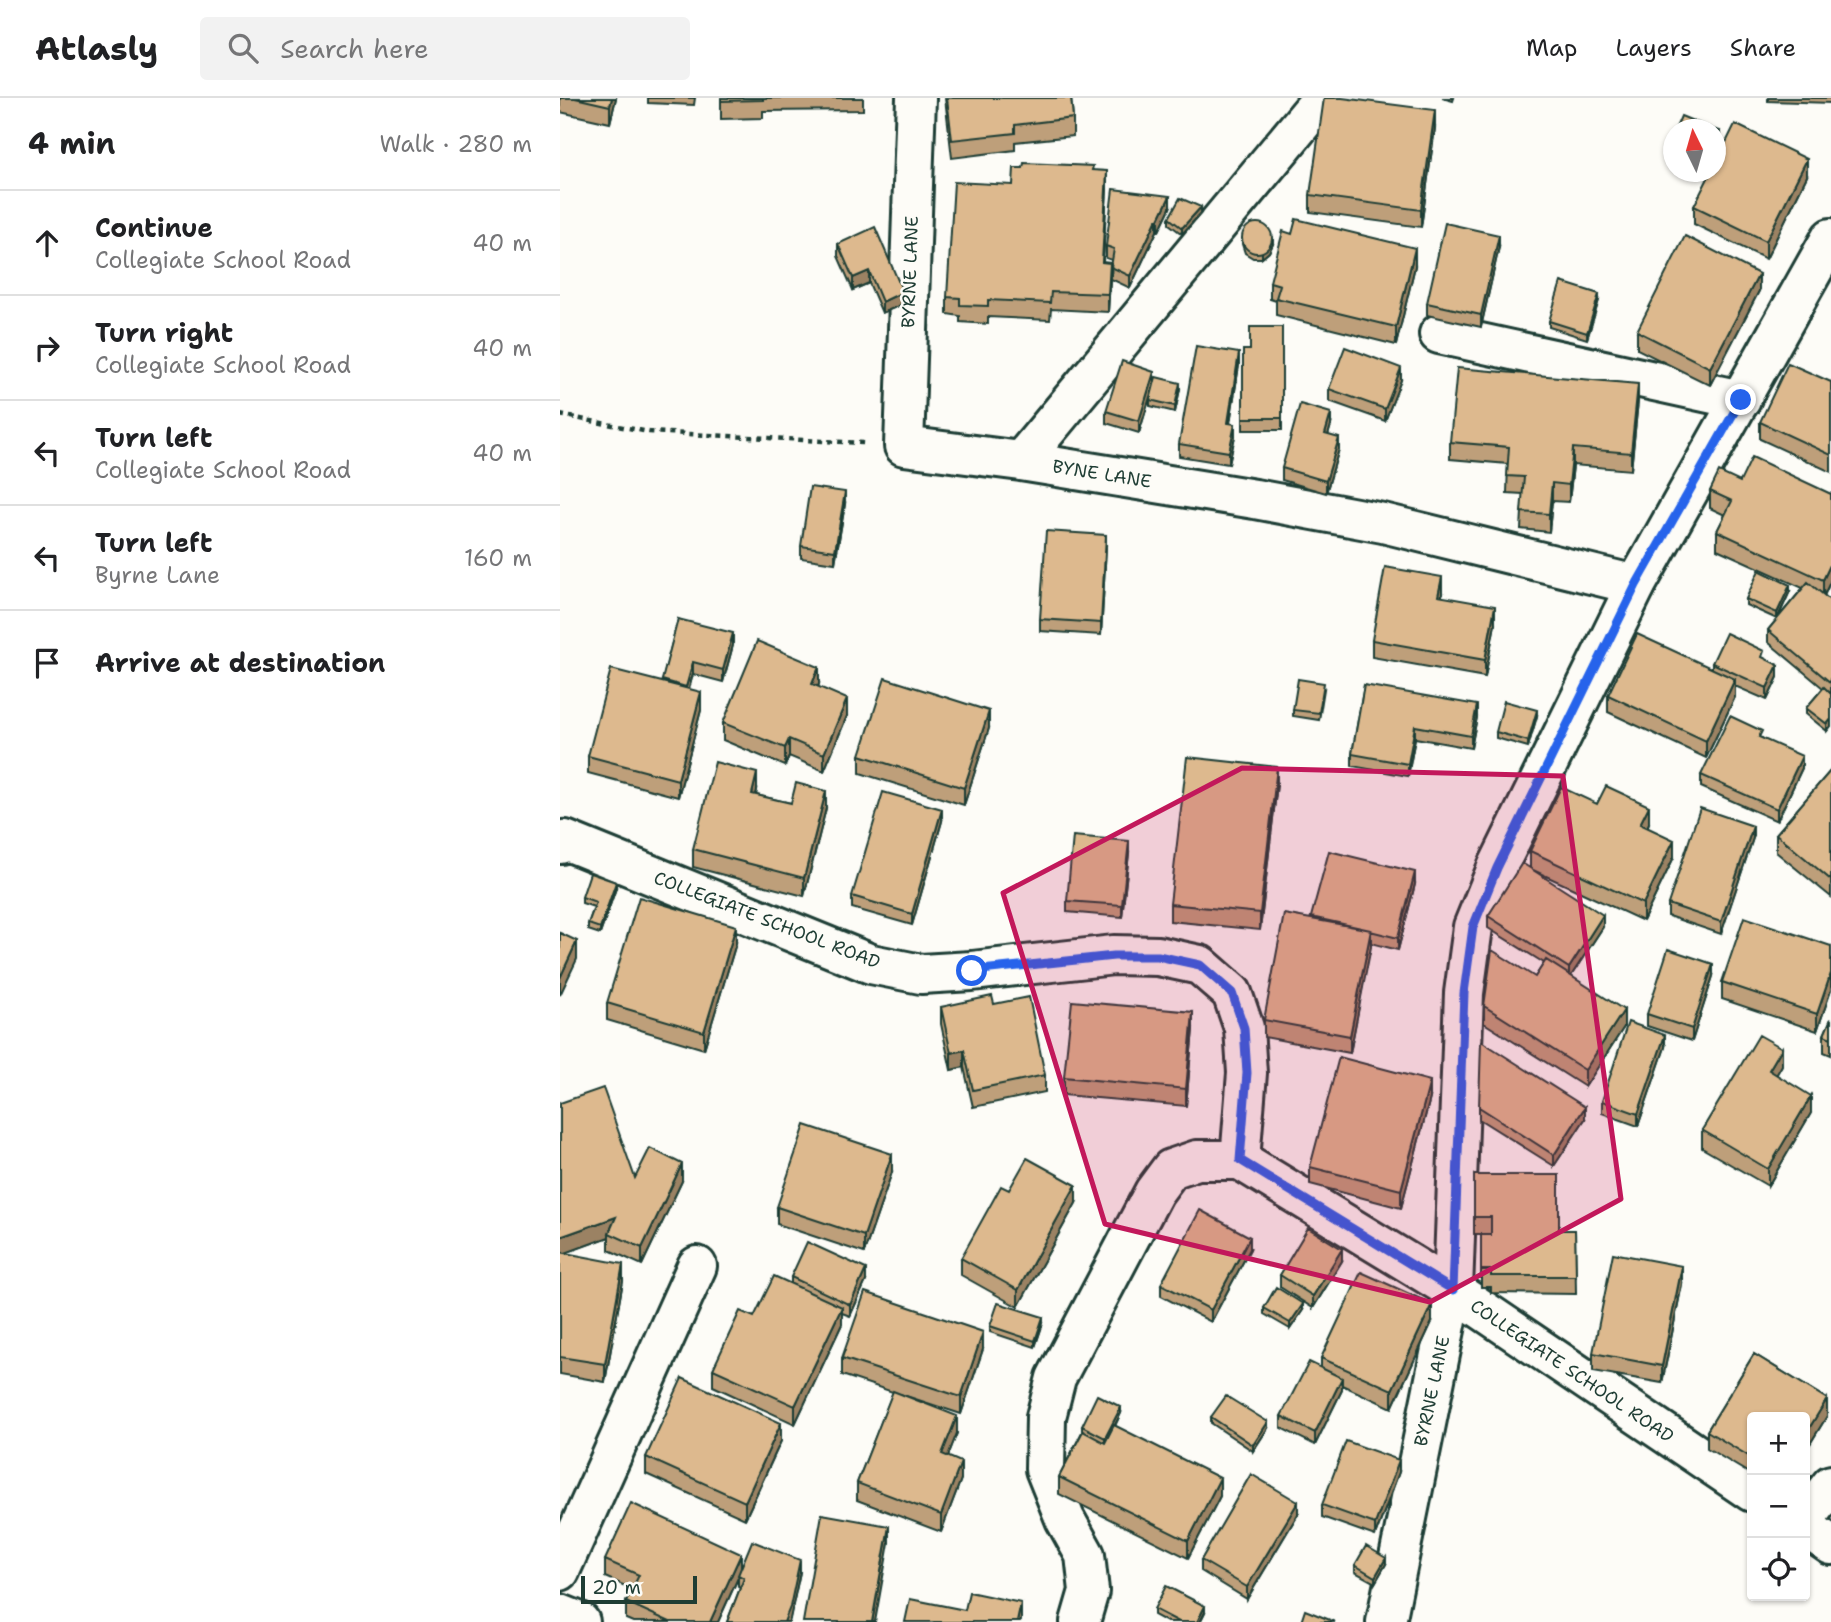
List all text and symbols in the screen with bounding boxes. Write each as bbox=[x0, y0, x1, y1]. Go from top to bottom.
search box bbox=[200, 17, 690, 80]
text: Atlasly bbox=[35, 26, 158, 71]
icon: search bbox=[224, 29, 262, 67]
text: Search here bbox=[280, 31, 429, 66]
text: Map bbox=[1526, 32, 1577, 64]
text: Layers bbox=[1615, 32, 1692, 64]
text: Share bbox=[1730, 32, 1796, 64]
north arrow bbox=[1663, 119, 1726, 182]
text: 4 min bbox=[28, 123, 115, 164]
text: Walk · 280 m bbox=[379, 129, 532, 159]
text: Continue bbox=[95, 210, 213, 245]
street label: BYRNE LANE bbox=[896, 215, 924, 329]
icon: ahead bbox=[28, 224, 66, 262]
text: 40 m bbox=[472, 228, 532, 258]
text: Collegiate School Road bbox=[95, 245, 351, 275]
text: Turn right bbox=[95, 315, 233, 350]
icon: right bbox=[28, 329, 66, 367]
text: 40 m bbox=[472, 333, 532, 363]
text: Collegiate School Road bbox=[95, 350, 351, 380]
route end bbox=[1725, 384, 1756, 415]
text: Turn left bbox=[95, 420, 212, 455]
icon: left bbox=[28, 434, 66, 472]
text: 40 m bbox=[472, 438, 532, 468]
street label: BYNE LANE bbox=[1051, 454, 1153, 494]
text: Collegiate School Road bbox=[95, 455, 351, 485]
text: Turn left bbox=[95, 525, 212, 560]
icon: left bbox=[28, 539, 66, 577]
text: 160 m bbox=[464, 543, 532, 573]
text: Byrne Lane bbox=[95, 560, 220, 590]
icon: arrive bbox=[28, 644, 66, 682]
text: Arrive at destination bbox=[95, 645, 385, 680]
street label: COLLEGIATE SCHOOL ROAD bbox=[650, 866, 884, 974]
route start bbox=[956, 955, 987, 986]
street label: COLLEGIATE SCHOOL ROAD bbox=[1466, 1294, 1679, 1448]
street label: BYRNE LANE bbox=[1409, 1334, 1455, 1448]
map controls bbox=[1747, 1412, 1810, 1601]
button: + bbox=[1747, 1412, 1810, 1475]
button: − bbox=[1747, 1475, 1810, 1538]
button: locate bbox=[1747, 1538, 1810, 1601]
scale bar bbox=[581, 1573, 696, 1605]
text: 20 m bbox=[592, 1575, 641, 1600]

